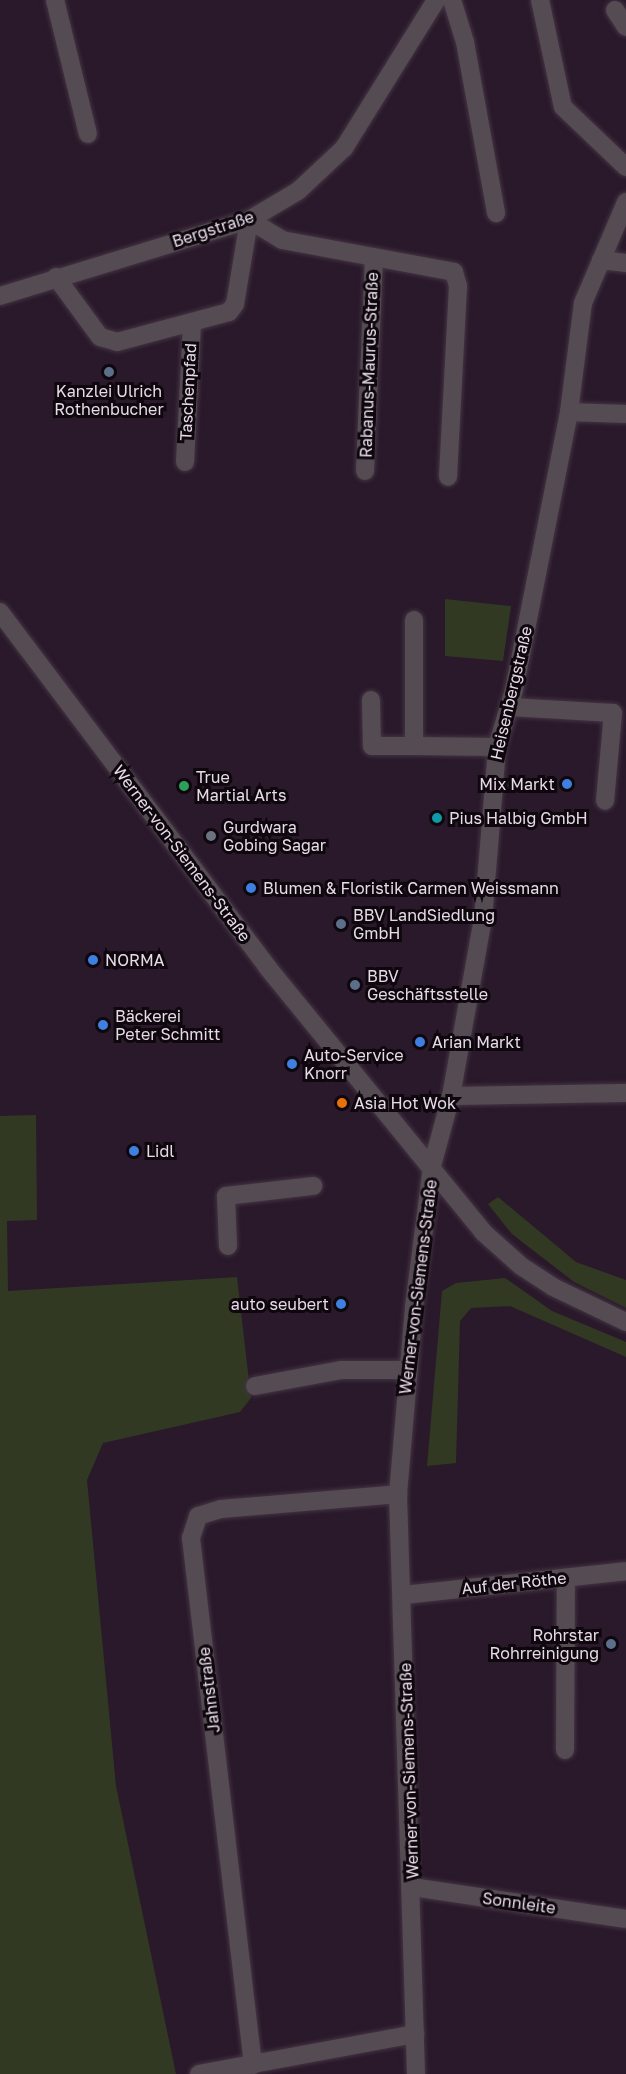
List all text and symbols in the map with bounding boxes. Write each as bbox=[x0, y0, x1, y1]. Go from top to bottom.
street label: Bergstraße bbox=[170, 207, 256, 251]
street label: Rabanus-Maurus-Straße bbox=[356, 272, 382, 458]
street label: Taschenpfad bbox=[176, 343, 200, 441]
marker: Kanzlei Ulrich Rothenbucher bbox=[102, 365, 116, 379]
place label: Kanzlei Ulrich Rothenbucher bbox=[54, 381, 164, 419]
street label: Heisenbergstraße bbox=[486, 624, 536, 762]
street label: Werner-von-Siemens-Straße bbox=[109, 761, 255, 945]
place label: True Martial Arts bbox=[196, 767, 286, 805]
place label: Mix Markt bbox=[479, 774, 555, 794]
marker: Mix Markt bbox=[560, 777, 574, 791]
marker: True Martial Arts bbox=[177, 779, 191, 793]
place label: Pius Halbig GmbH bbox=[449, 808, 588, 828]
marker: Pius Halbig GmbH bbox=[430, 811, 444, 825]
place label: Gurdwara Gobing Sagar bbox=[223, 817, 326, 855]
marker: Gurdwara Gobing Sagar bbox=[204, 829, 218, 843]
place label: Blumen & Floristik Carmen Weissmann bbox=[263, 878, 559, 898]
marker: Blumen & Floristik Carmen Weissmann bbox=[244, 881, 258, 895]
place label: BBV LandSiedlung GmbH bbox=[353, 905, 495, 943]
marker: BBV LandSiedlung GmbH bbox=[334, 917, 348, 931]
place label: NORMA bbox=[105, 950, 164, 970]
marker: NORMA bbox=[86, 953, 100, 967]
place label: BBV Geschäftsstelle bbox=[367, 966, 488, 1004]
marker: BBV Geschäftsstelle bbox=[348, 978, 362, 992]
place label: Bäckerei Peter Schmitt bbox=[115, 1006, 220, 1044]
marker: Bäckerei Peter Schmitt bbox=[96, 1018, 110, 1032]
place label: Arian Markt bbox=[432, 1032, 521, 1052]
marker: Arian Markt bbox=[413, 1035, 427, 1049]
place label: Auto-Service Knorr bbox=[304, 1045, 404, 1083]
marker: Auto-Service Knorr bbox=[285, 1057, 299, 1071]
place label: Asia Hot Wok bbox=[354, 1093, 456, 1113]
marker: Asia Hot Wok bbox=[335, 1096, 349, 1110]
place label: Lidl bbox=[146, 1141, 174, 1161]
marker: Lidl bbox=[127, 1144, 141, 1158]
street label: Werner-von-Siemens-Straße bbox=[395, 1179, 441, 1395]
place label: auto seubert bbox=[231, 1294, 329, 1314]
marker: auto seubert bbox=[334, 1297, 348, 1311]
street label: Auf der Röthe bbox=[461, 1568, 567, 1598]
place label: Rohrstar Rohrreinigung bbox=[490, 1625, 599, 1663]
marker: Rohrstar Rohrreinigung bbox=[604, 1637, 618, 1651]
street label: Jahnstraße bbox=[194, 1646, 224, 1734]
street label: Werner-von-Siemens-Straße bbox=[396, 1663, 422, 1879]
street label: Sonnleite bbox=[481, 1888, 557, 1918]

